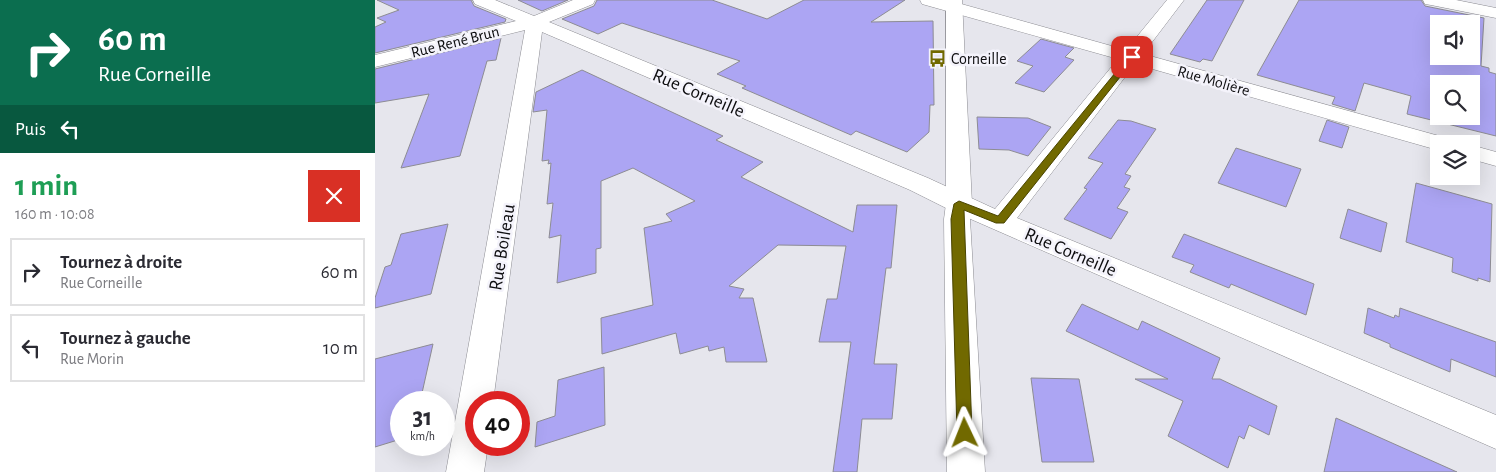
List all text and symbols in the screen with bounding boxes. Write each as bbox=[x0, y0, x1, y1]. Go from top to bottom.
map controls bbox=[1430, 15, 1480, 185]
button: sound bbox=[1430, 15, 1480, 65]
icon: right bbox=[15, 20, 80, 85]
text: 60 m bbox=[98, 22, 167, 57]
street label: Rue René Brun bbox=[409, 23, 501, 61]
pin bbox=[1111, 36, 1153, 78]
icon: arrive bbox=[1118, 43, 1146, 71]
bus stop icon: Corneille bbox=[927, 48, 947, 68]
place label: Corneille bbox=[951, 51, 1007, 67]
text: Rue Corneille bbox=[98, 63, 211, 85]
street label: Rue Molière bbox=[1176, 63, 1252, 99]
street label: Rue Corneille bbox=[650, 66, 747, 121]
button: search bbox=[1430, 75, 1480, 125]
icon: left bbox=[56, 115, 84, 143]
text: Puis bbox=[15, 120, 46, 139]
button: layers bbox=[1430, 135, 1480, 185]
button: close bbox=[308, 170, 360, 222]
text: 1 min bbox=[15, 171, 78, 201]
street label: Rue Boileau bbox=[486, 202, 519, 292]
text: 160 m · 10:08 bbox=[15, 206, 95, 222]
street label: Rue Corneille bbox=[1022, 225, 1119, 280]
text: Tournez à droite bbox=[60, 253, 182, 272]
icon: right bbox=[17, 258, 45, 286]
text: 60 m bbox=[321, 263, 358, 282]
text: Rue Corneille bbox=[60, 275, 142, 291]
text: Tournez à gauche bbox=[60, 329, 191, 348]
icon: left bbox=[17, 334, 45, 362]
text: 10 m bbox=[323, 339, 358, 358]
text: Rue Morin bbox=[60, 351, 124, 367]
speed limit sign: 40 bbox=[465, 391, 530, 456]
text: 31 bbox=[413, 405, 432, 430]
position arrow bbox=[938, 406, 990, 458]
text: km/h bbox=[410, 430, 435, 442]

